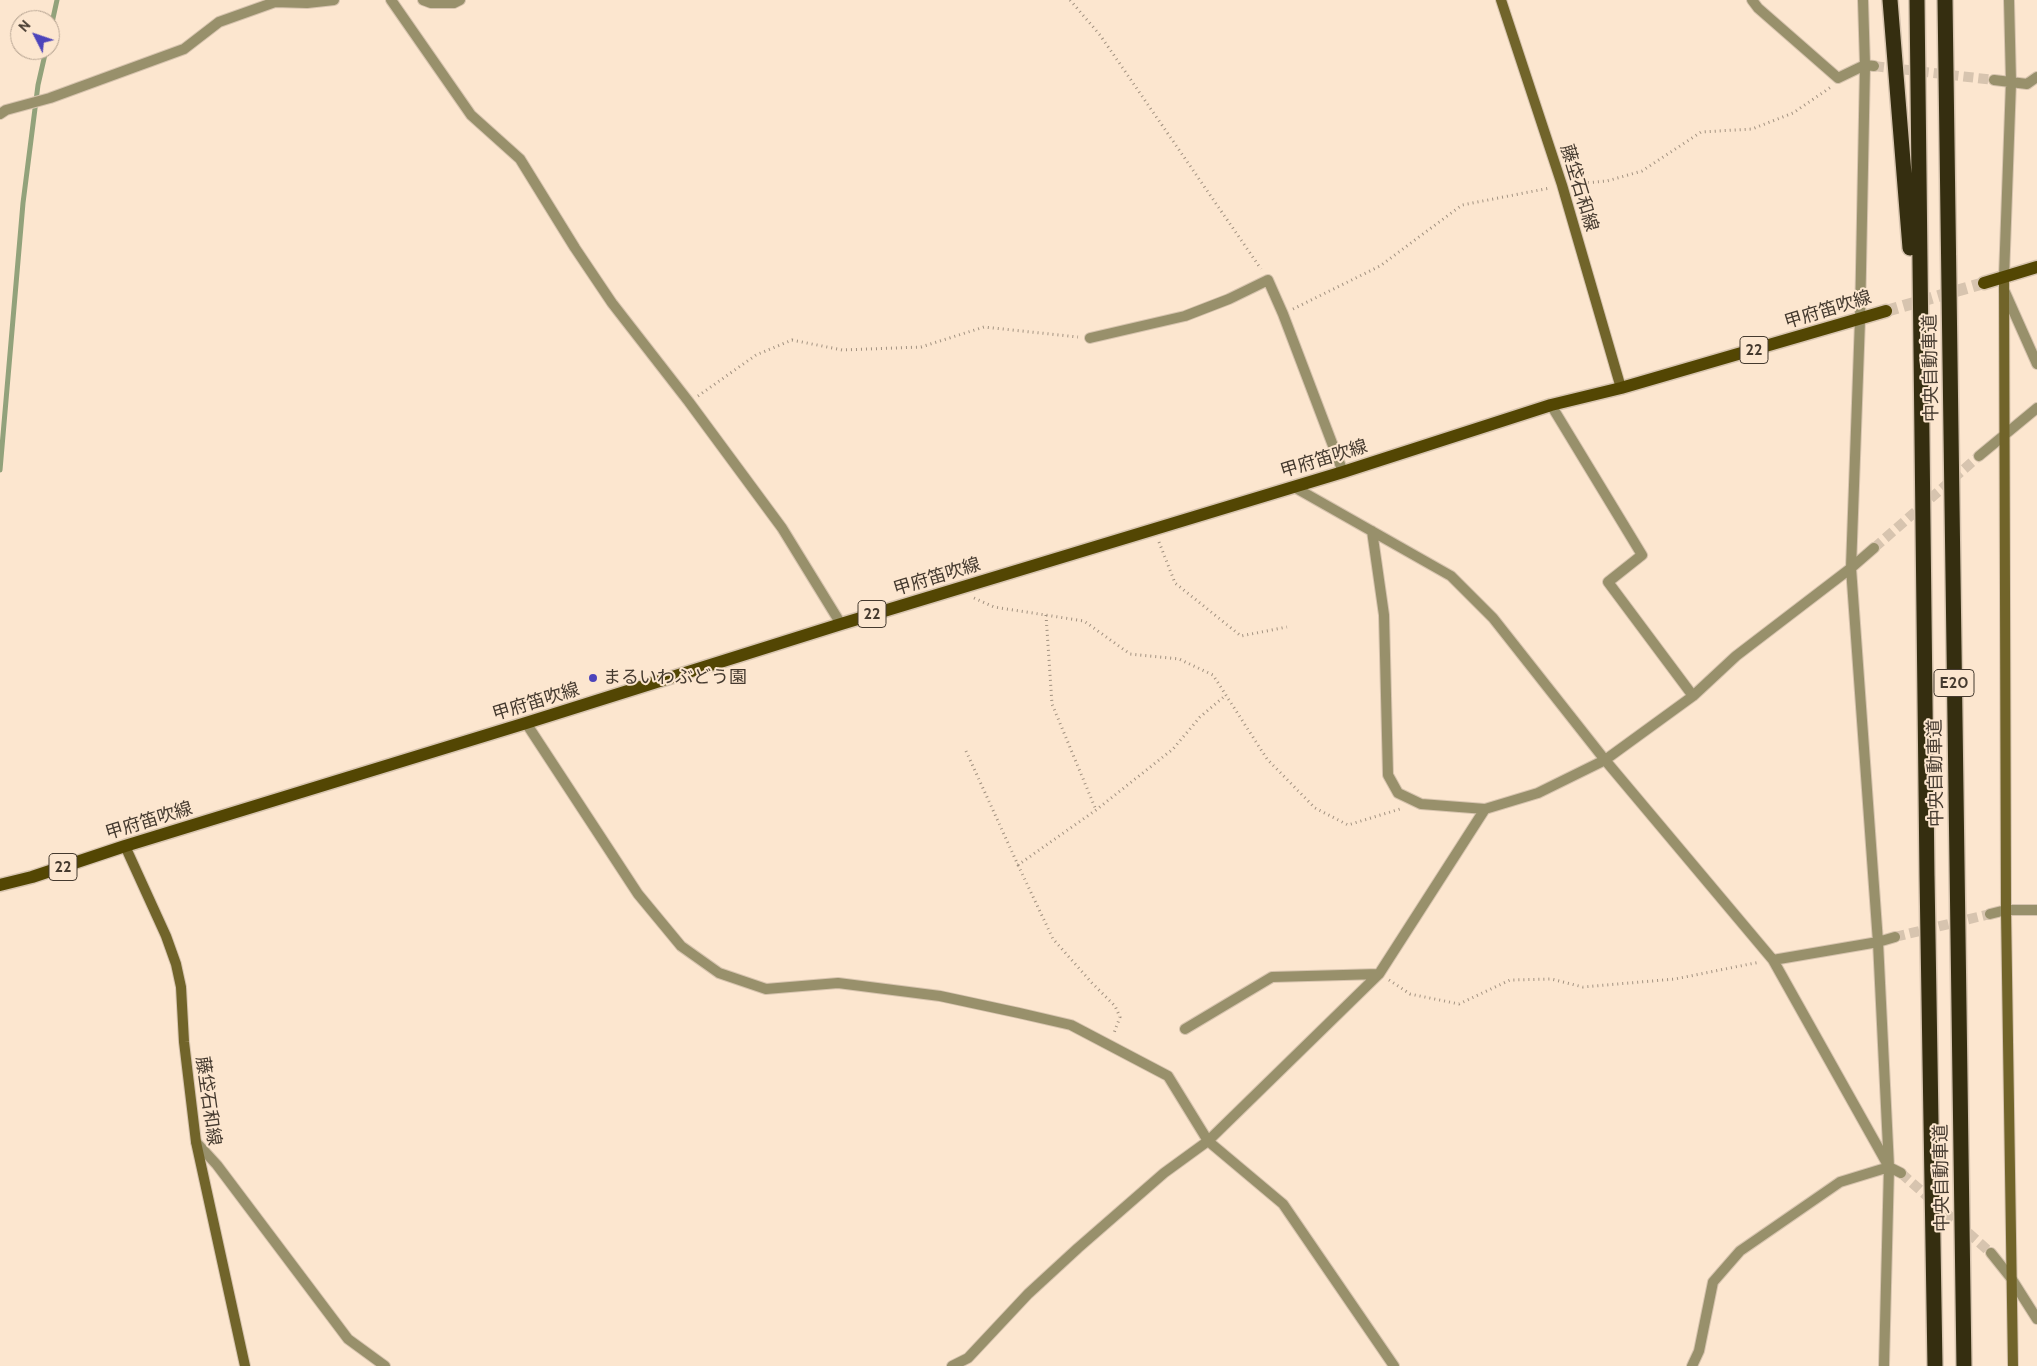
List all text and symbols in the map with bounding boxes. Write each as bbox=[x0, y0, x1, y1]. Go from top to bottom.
north arrow bbox=[10, 10, 60, 60]
text: N bbox=[14, 16, 34, 35]
street label: 藤垈石和線 bbox=[1556, 142, 1602, 234]
street label: 甲府笛吹線 bbox=[1782, 287, 1874, 333]
street label: 中央自動車道 bbox=[1919, 314, 1943, 422]
road number: 22 bbox=[1740, 336, 1768, 364]
street label: 甲府笛吹線 bbox=[1278, 436, 1370, 482]
street label: 甲府笛吹線 bbox=[891, 554, 983, 600]
road number: 22 bbox=[858, 600, 886, 628]
place label: まるいわぶどう園 bbox=[603, 667, 747, 689]
road number: E20 bbox=[1934, 670, 1974, 696]
marker: まるいわぶどう園 bbox=[587, 672, 599, 684]
street label: 甲府笛吹線 bbox=[490, 679, 582, 725]
street label: 中央自動車道 bbox=[1924, 719, 1948, 827]
street label: 甲府笛吹線 bbox=[103, 798, 195, 844]
road number: 22 bbox=[49, 854, 77, 880]
street label: 藤垈石和線 bbox=[191, 1055, 225, 1147]
street label: 中央自動車道 bbox=[1930, 1124, 1954, 1232]

